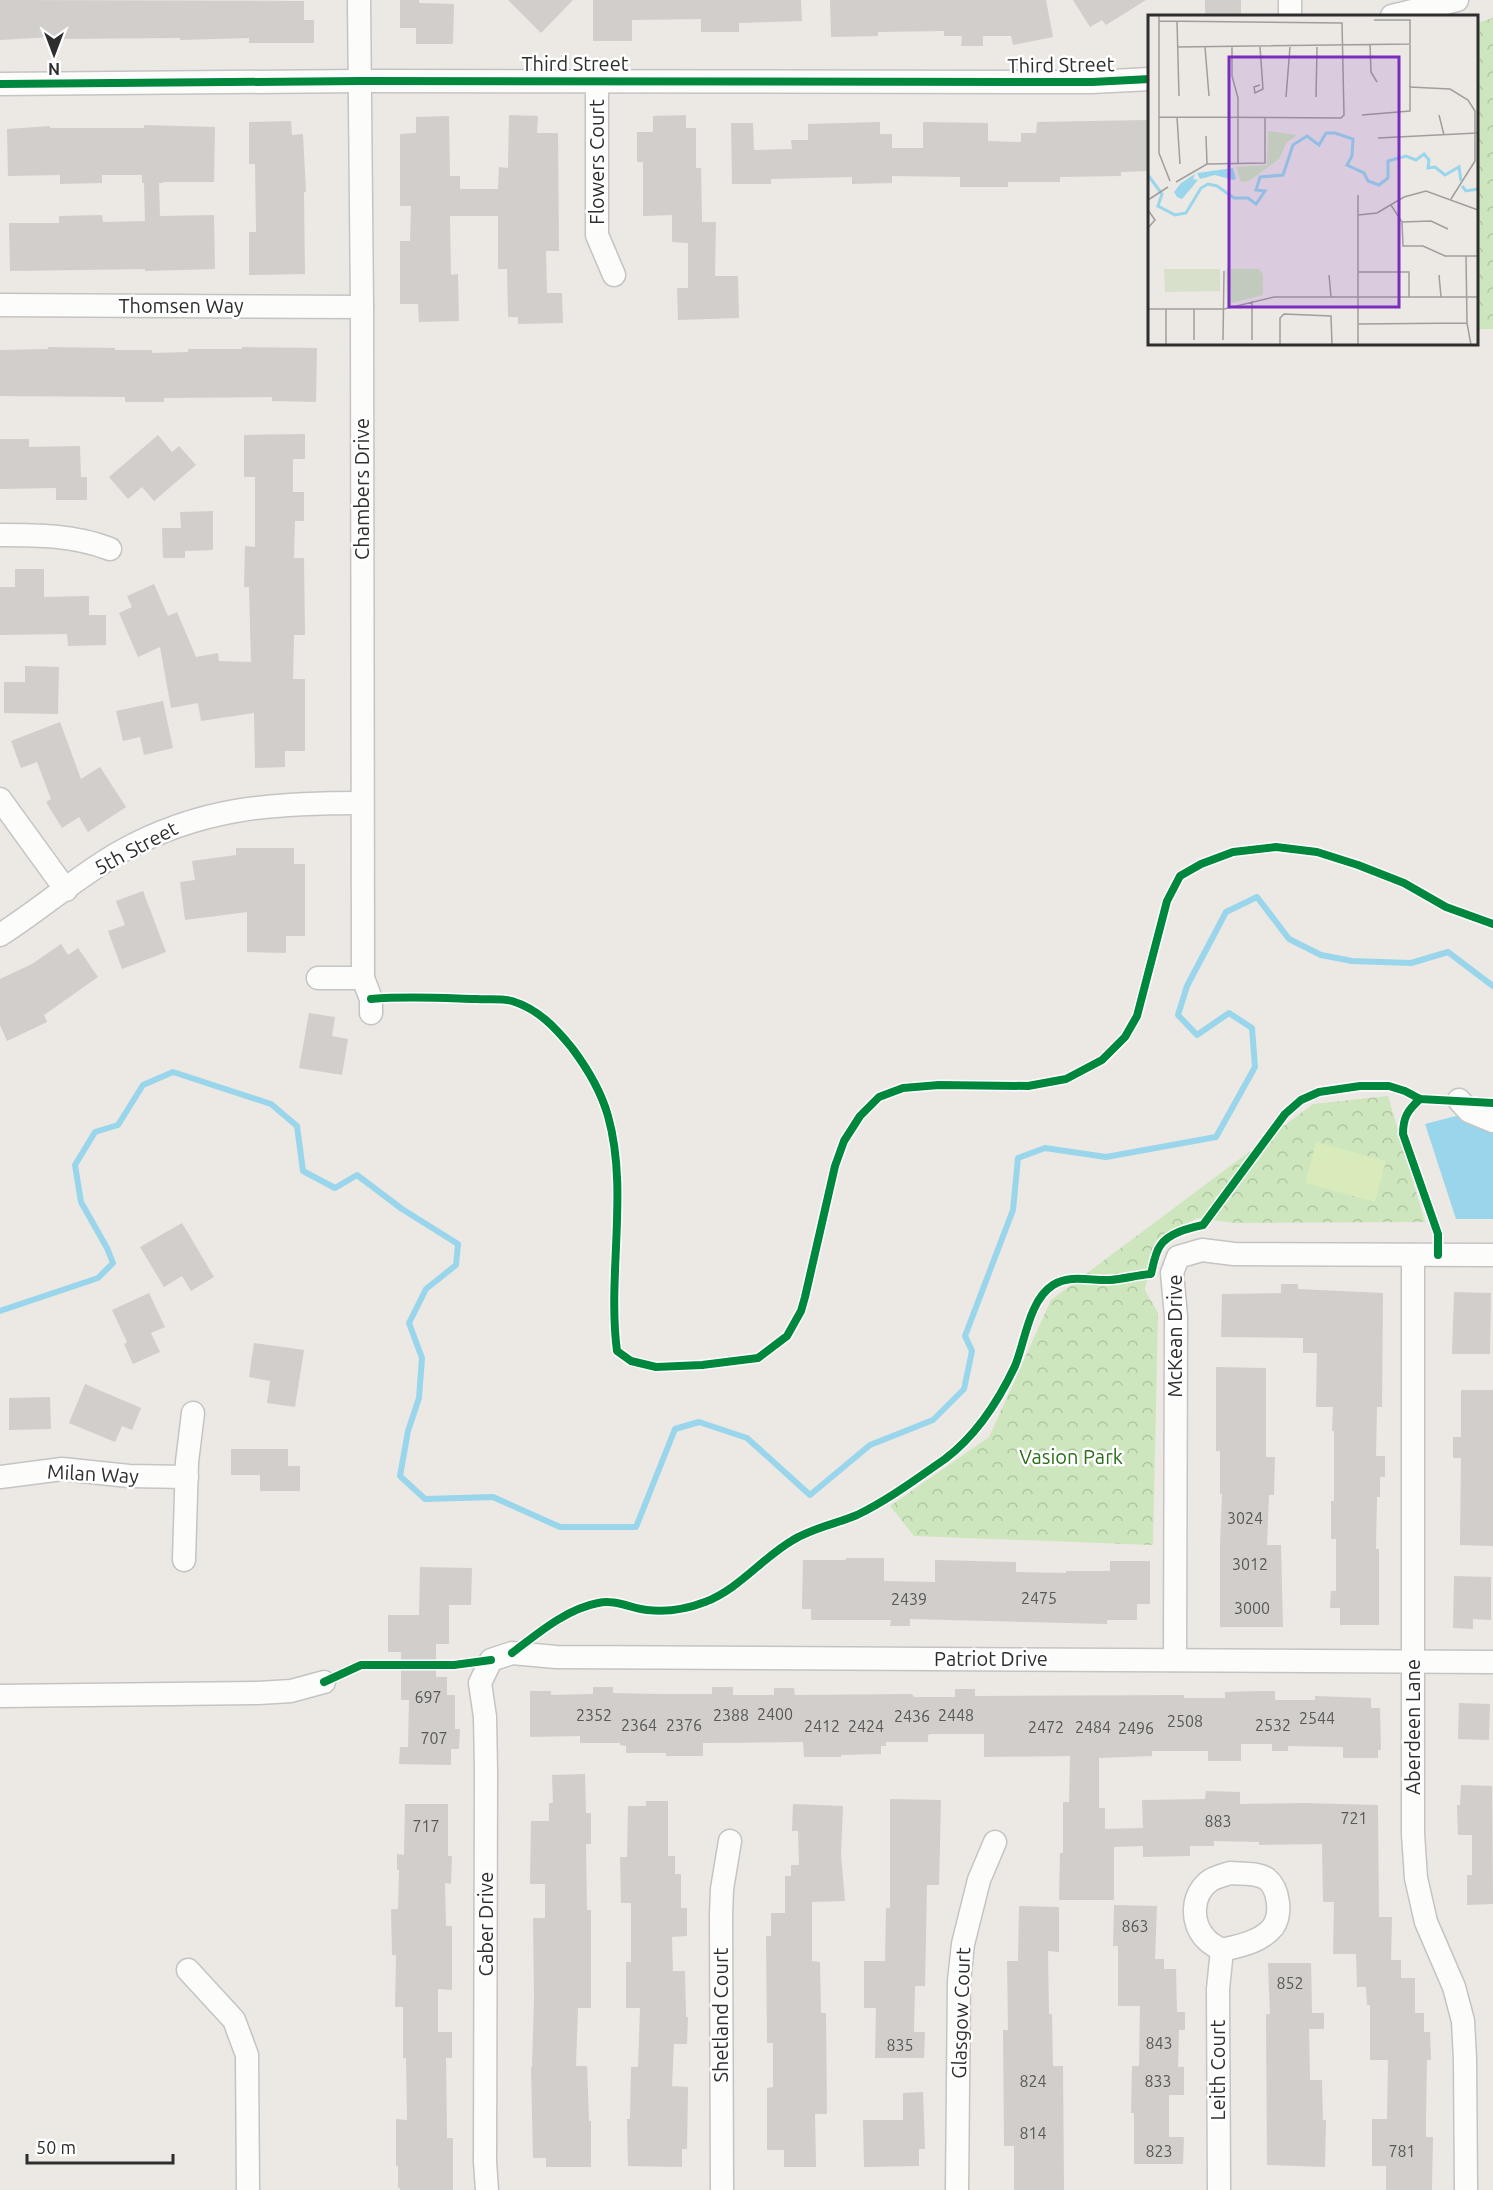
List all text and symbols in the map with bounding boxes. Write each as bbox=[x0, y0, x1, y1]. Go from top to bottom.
inset map bbox=[1148, 15, 1478, 345]
north arrow bbox=[24, 24, 84, 84]
street label: Third Street bbox=[521, 52, 629, 75]
street label: Third Street bbox=[1007, 52, 1115, 77]
text: N bbox=[48, 60, 60, 78]
street label: Flowers Court bbox=[585, 99, 608, 225]
street label: Thomsen Way bbox=[118, 294, 244, 317]
street label: Chambers Drive bbox=[350, 418, 373, 560]
street label: 5th Street bbox=[90, 816, 181, 879]
street label: McKean Drive bbox=[1163, 1274, 1186, 1398]
park label: Vasion Park bbox=[1019, 1445, 1123, 1468]
street label: Milan Way bbox=[47, 1460, 140, 1487]
house number: 3024 bbox=[1227, 1509, 1263, 1527]
house number: 3012 bbox=[1232, 1555, 1268, 1573]
house number: 2475 bbox=[1021, 1589, 1057, 1607]
house number: 2439 bbox=[891, 1590, 927, 1608]
house number: 3000 bbox=[1234, 1599, 1270, 1617]
street label: Patriot Drive bbox=[934, 1647, 1048, 1670]
street label: Aberdeen Lane bbox=[1401, 1659, 1424, 1795]
house number: 697 bbox=[414, 1688, 442, 1706]
house number: 2400 bbox=[757, 1705, 793, 1723]
house number: 2352 bbox=[576, 1706, 612, 1724]
house number: 2388 bbox=[713, 1706, 749, 1724]
house number: 2448 bbox=[938, 1706, 974, 1724]
house number: 2436 bbox=[894, 1707, 930, 1725]
house number: 2544 bbox=[1299, 1709, 1335, 1727]
house number: 2508 bbox=[1167, 1712, 1203, 1730]
house number: 2364 bbox=[621, 1716, 657, 1734]
house number: 2376 bbox=[666, 1716, 702, 1734]
house number: 2532 bbox=[1255, 1716, 1291, 1734]
house number: 2412 bbox=[804, 1717, 840, 1735]
house number: 2424 bbox=[848, 1717, 884, 1735]
house number: 2472 bbox=[1028, 1718, 1064, 1736]
house number: 2484 bbox=[1075, 1718, 1111, 1736]
house number: 2496 bbox=[1118, 1719, 1154, 1737]
house number: 707 bbox=[420, 1729, 448, 1747]
house number: 721 bbox=[1340, 1809, 1368, 1827]
house number: 883 bbox=[1204, 1812, 1232, 1830]
house number: 717 bbox=[412, 1817, 440, 1835]
street label: Caber Drive bbox=[474, 1872, 497, 1976]
house number: 863 bbox=[1121, 1917, 1149, 1935]
street label: Shetland Court bbox=[709, 1947, 732, 2082]
street label: Glasgow Court bbox=[947, 1947, 974, 2079]
house number: 852 bbox=[1276, 1974, 1304, 1992]
street label: Leith Court bbox=[1206, 2019, 1229, 2120]
house number: 843 bbox=[1145, 2034, 1173, 2052]
house number: 835 bbox=[886, 2036, 914, 2054]
house number: 824 bbox=[1019, 2072, 1047, 2090]
house number: 833 bbox=[1144, 2072, 1172, 2090]
house number: 814 bbox=[1019, 2124, 1047, 2142]
scale bar bbox=[27, 2127, 172, 2165]
text: 50 m bbox=[36, 2137, 76, 2157]
house number: 823 bbox=[1145, 2142, 1173, 2160]
house number: 781 bbox=[1388, 2142, 1416, 2160]

